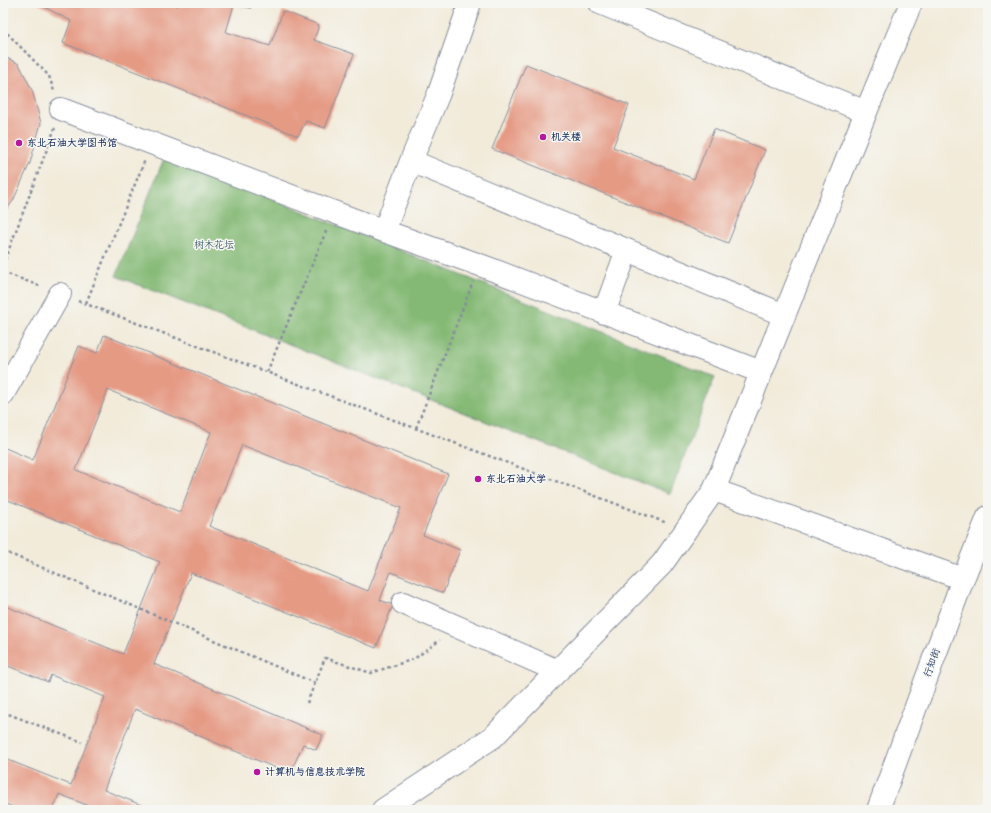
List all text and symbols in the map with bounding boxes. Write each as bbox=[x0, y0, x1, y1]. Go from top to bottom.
place label: 机关楼 bbox=[551, 131, 581, 143]
marker: 机关楼 bbox=[538, 132, 548, 142]
place label: 东北石油大学图书馆 bbox=[27, 137, 117, 149]
marker: 东北石油大学图书馆 bbox=[14, 138, 24, 148]
park label: 树木花坛 bbox=[194, 239, 234, 251]
place label: 东北石油大学 bbox=[486, 473, 546, 485]
marker: 东北石油大学 bbox=[473, 474, 483, 484]
street label: 行知街 bbox=[921, 647, 943, 679]
place label: 计算机与信息技术学院 bbox=[265, 766, 365, 778]
marker: 计算机与信息技术学院 bbox=[252, 767, 262, 777]

